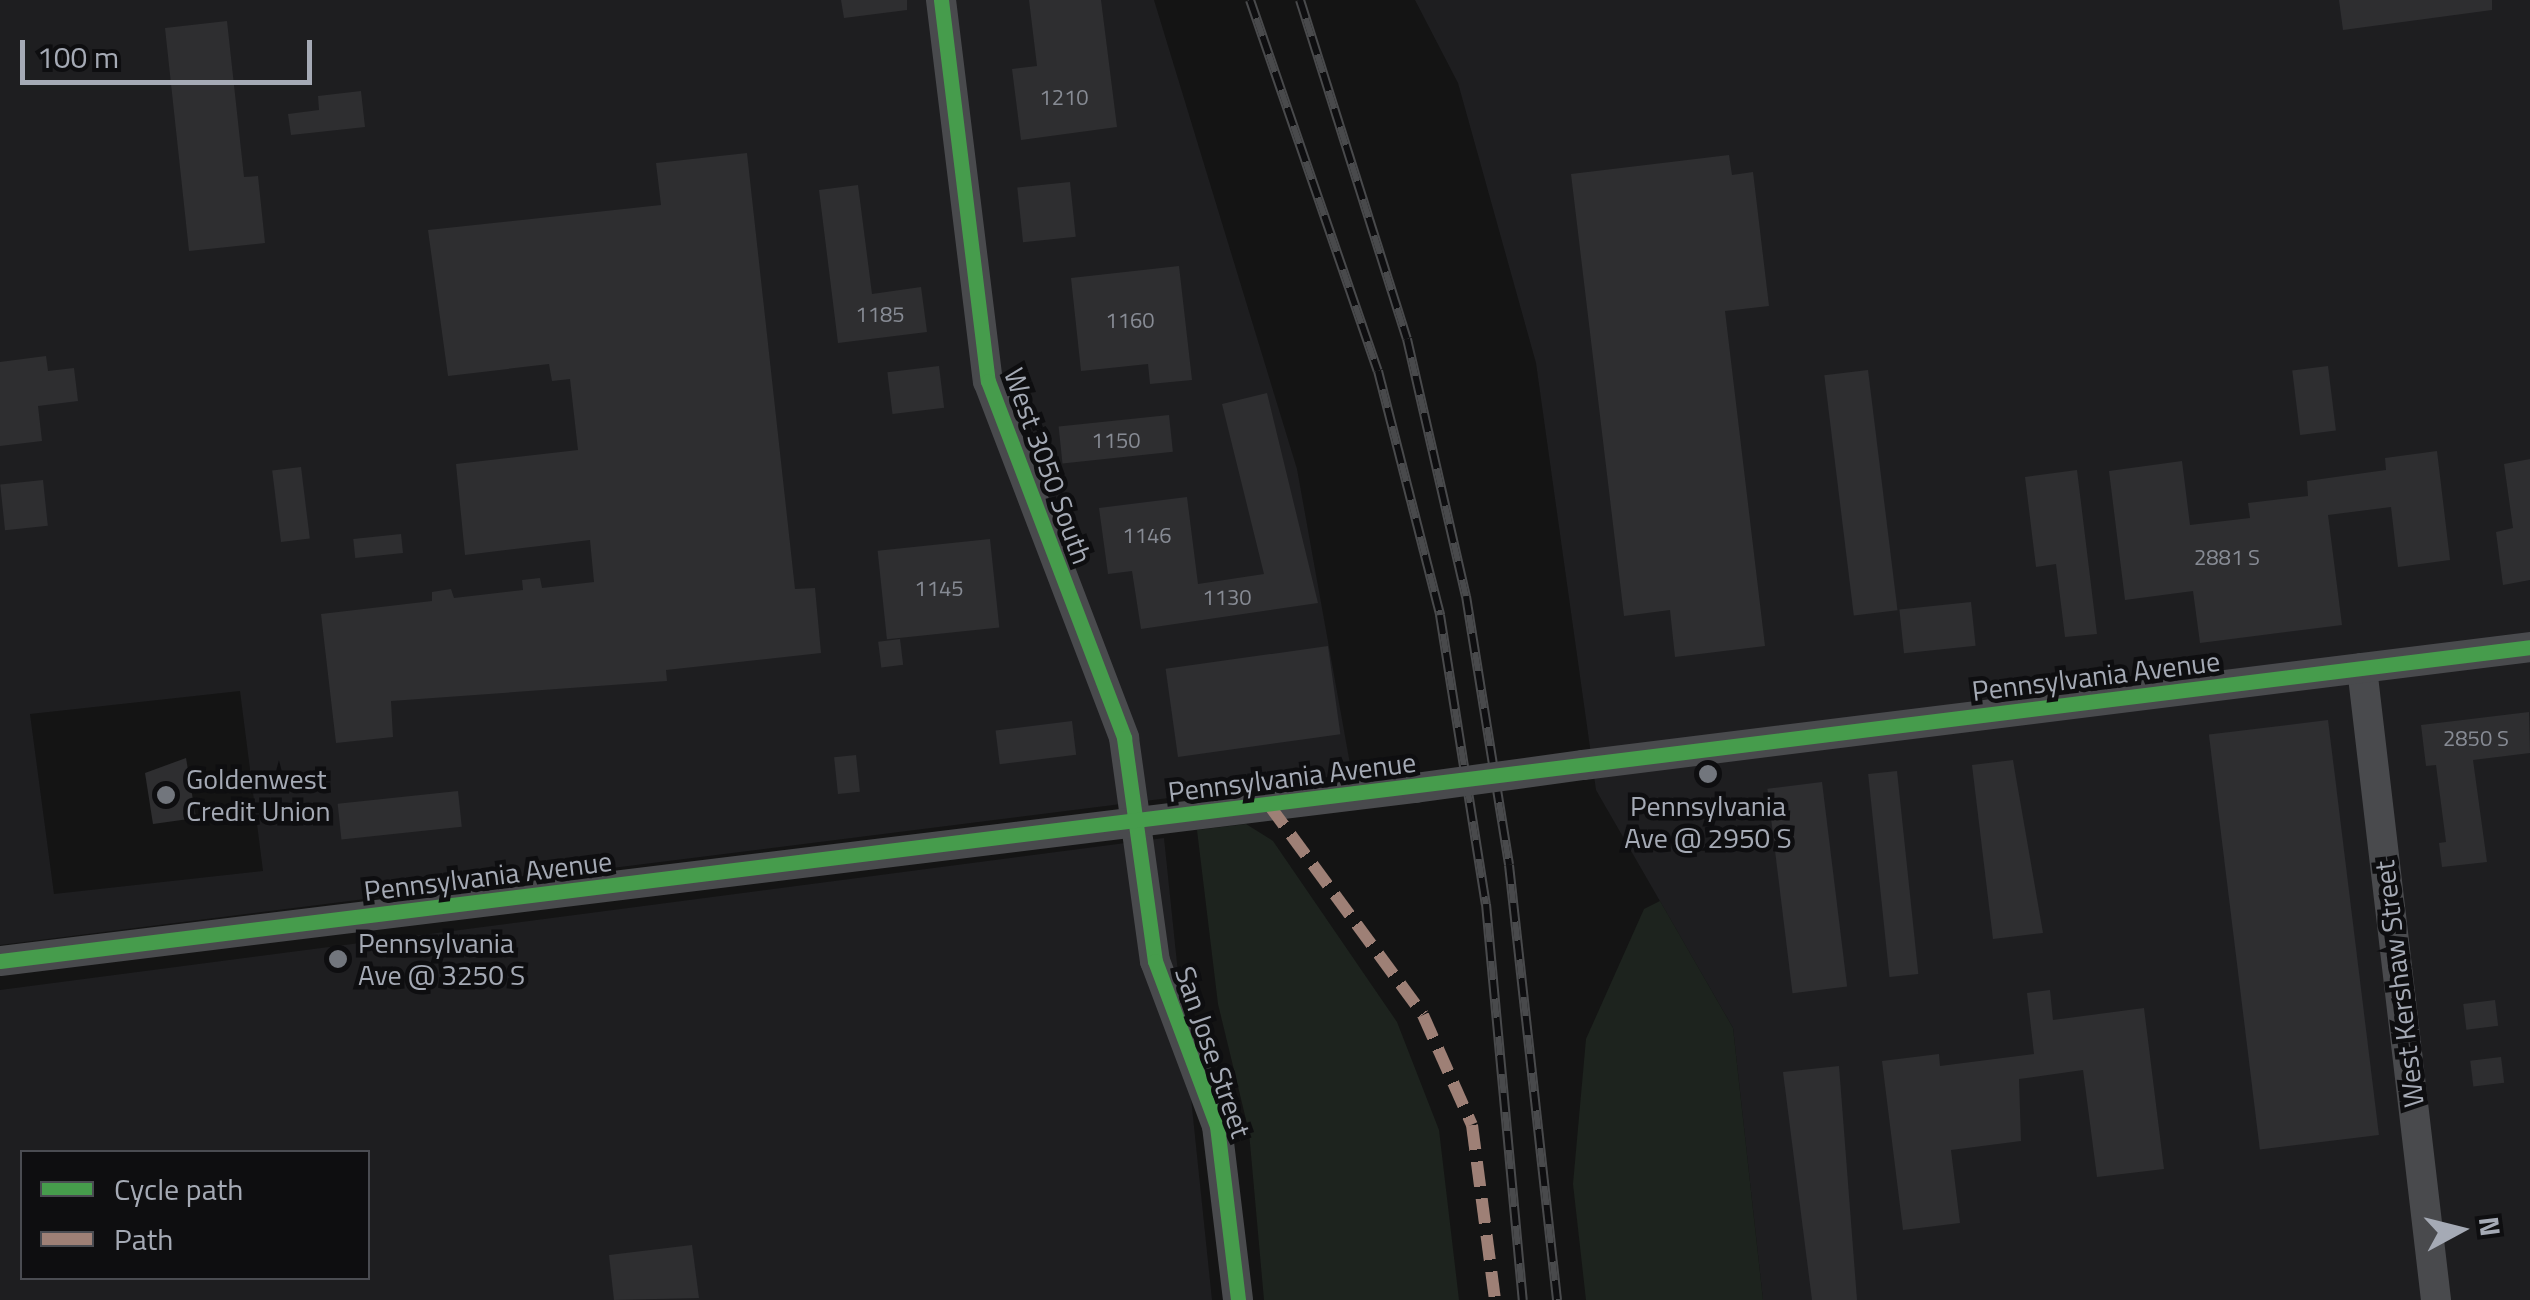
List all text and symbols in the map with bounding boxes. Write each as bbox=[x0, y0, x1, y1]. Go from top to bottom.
scale bar bbox=[25, 20, 318, 82]
text: 100 m bbox=[37, 34, 119, 80]
house number: 1210 bbox=[1039, 85, 1089, 111]
house number: 1185 bbox=[855, 302, 905, 328]
house number: 1160 bbox=[1105, 308, 1155, 334]
street label: West 3050 South bbox=[997, 363, 1099, 569]
house number: 1150 bbox=[1091, 428, 1141, 454]
house number: 1146 bbox=[1122, 523, 1172, 549]
house number: 2881 S bbox=[2194, 545, 2260, 571]
house number: 1145 bbox=[914, 576, 964, 602]
house number: 1130 bbox=[1202, 585, 1252, 611]
street label: Pennsylvania Avenue bbox=[1970, 644, 2222, 708]
house number: 2850 S bbox=[2443, 726, 2509, 752]
street label: Pennsylvania Avenue bbox=[1166, 745, 1418, 809]
place label: Goldenwest Credit Union bbox=[186, 762, 331, 828]
marker: Pennsylvania Ave @ 2950 S bbox=[1697, 763, 1719, 785]
marker: Goldenwest Credit Union bbox=[155, 784, 177, 806]
place label: Pennsylvania Ave @ 2950 S bbox=[1624, 789, 1792, 855]
street label: Pennsylvania Avenue bbox=[362, 844, 614, 908]
street label: West Kershaw Street bbox=[2367, 859, 2431, 1109]
place label: Pennsylvania Ave @ 3250 S bbox=[358, 926, 525, 992]
marker: Pennsylvania Ave @ 3250 S bbox=[327, 948, 349, 970]
street label: San Jose Street bbox=[1168, 962, 1258, 1142]
legend bbox=[20, 1150, 370, 1280]
text: Cycle path bbox=[114, 1166, 243, 1212]
north arrow bbox=[2410, 1180, 2510, 1280]
text: N bbox=[2468, 1214, 2513, 1239]
text: Path bbox=[114, 1216, 173, 1262]

